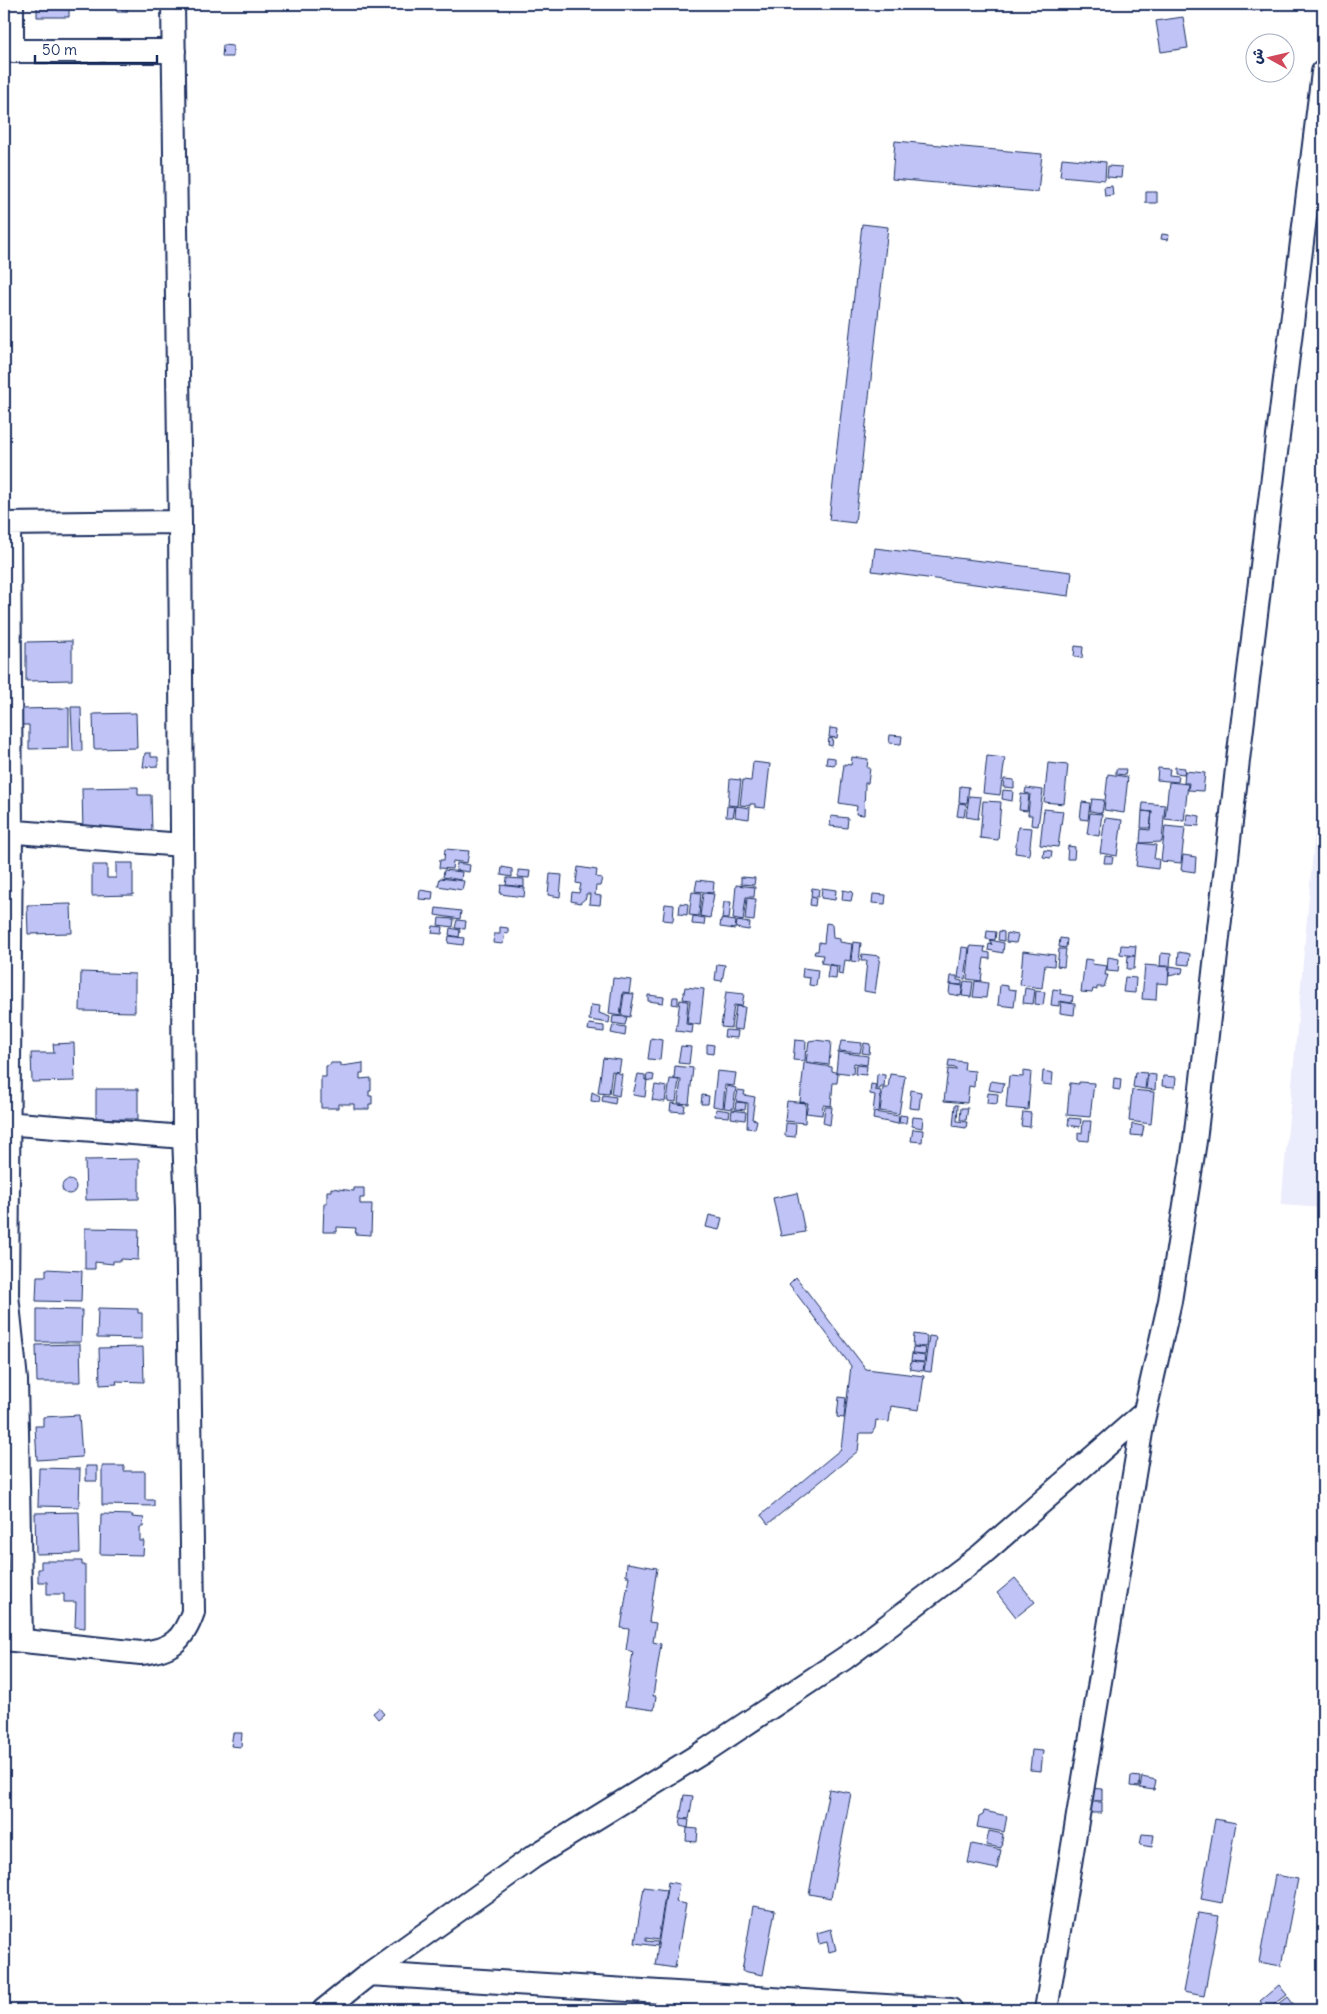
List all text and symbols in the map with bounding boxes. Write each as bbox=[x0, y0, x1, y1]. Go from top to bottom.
scale bar bbox=[35, 32, 158, 64]
north arrow bbox=[1244, 32, 1294, 82]
text: 50 m bbox=[42, 40, 77, 59]
text: ش bbox=[1247, 47, 1267, 65]

